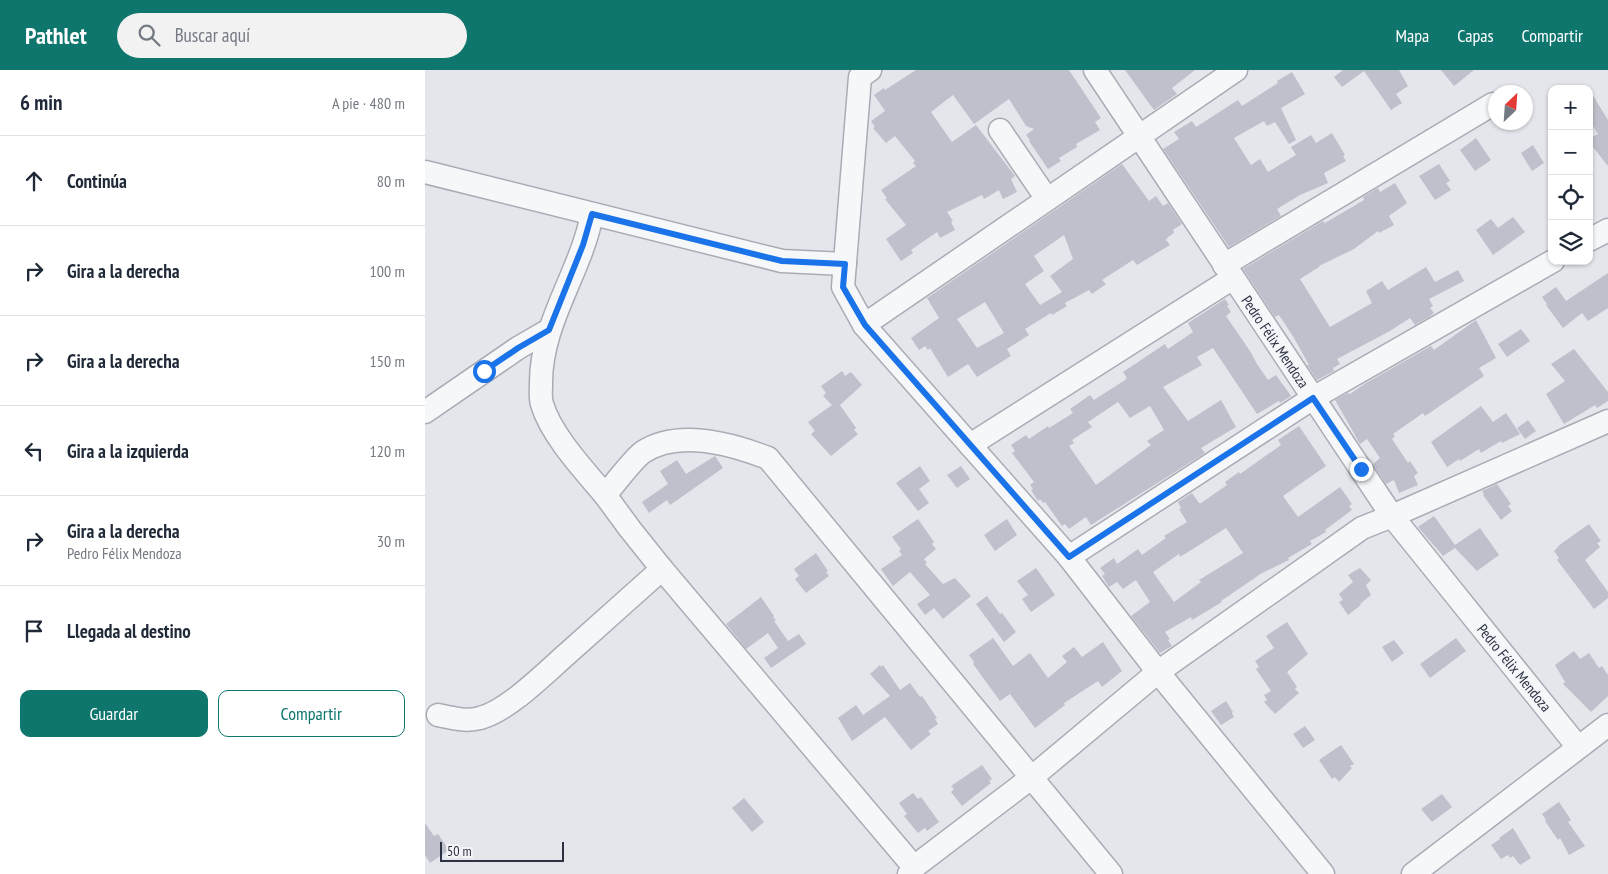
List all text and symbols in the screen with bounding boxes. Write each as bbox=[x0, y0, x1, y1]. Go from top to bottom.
search box bbox=[117, 13, 467, 58]
text: Pathlet bbox=[25, 20, 87, 51]
icon: search bbox=[135, 21, 163, 49]
text: Buscar aquí bbox=[175, 23, 250, 47]
text: Mapa bbox=[1396, 24, 1429, 47]
text: Capas bbox=[1457, 24, 1494, 47]
text: Compartir bbox=[1522, 24, 1583, 47]
north arrow bbox=[1488, 85, 1533, 130]
map controls bbox=[1548, 85, 1593, 265]
button: + bbox=[1548, 85, 1593, 130]
text: 6 min bbox=[20, 89, 62, 116]
text: A pie · 480 m bbox=[332, 93, 405, 113]
button: − bbox=[1548, 130, 1593, 175]
icon: ahead bbox=[20, 167, 48, 195]
text: Continúa bbox=[67, 169, 127, 193]
text: 80 m bbox=[377, 171, 405, 191]
button: locate bbox=[1548, 175, 1593, 220]
button: layers bbox=[1548, 220, 1593, 265]
icon: right bbox=[20, 257, 48, 285]
text: Gira a la derecha bbox=[67, 259, 180, 283]
text: 100 m bbox=[370, 261, 405, 281]
street label: Pedro Félix Mendoza bbox=[1237, 292, 1313, 392]
icon: right bbox=[20, 347, 48, 375]
text: Gira a la derecha bbox=[67, 349, 180, 373]
text: 150 m bbox=[370, 351, 405, 371]
route start bbox=[473, 360, 496, 383]
icon: left bbox=[20, 437, 48, 465]
text: Gira a la izquierda bbox=[67, 439, 189, 463]
text: 120 m bbox=[370, 441, 405, 461]
route end bbox=[1350, 458, 1373, 481]
text: Gira a la derecha bbox=[67, 519, 180, 543]
icon: right bbox=[20, 527, 48, 555]
text: 30 m bbox=[377, 531, 405, 551]
text: Pedro Félix Mendoza bbox=[67, 543, 182, 563]
icon: arrive bbox=[20, 617, 48, 645]
text: Llegada al destino bbox=[67, 619, 191, 643]
street label: Pedro Félix Mendoza bbox=[1473, 620, 1556, 715]
button: Guardar bbox=[20, 690, 208, 737]
button: Compartir bbox=[218, 690, 405, 737]
scale bar bbox=[440, 839, 564, 862]
text: 50 m bbox=[447, 842, 472, 860]

